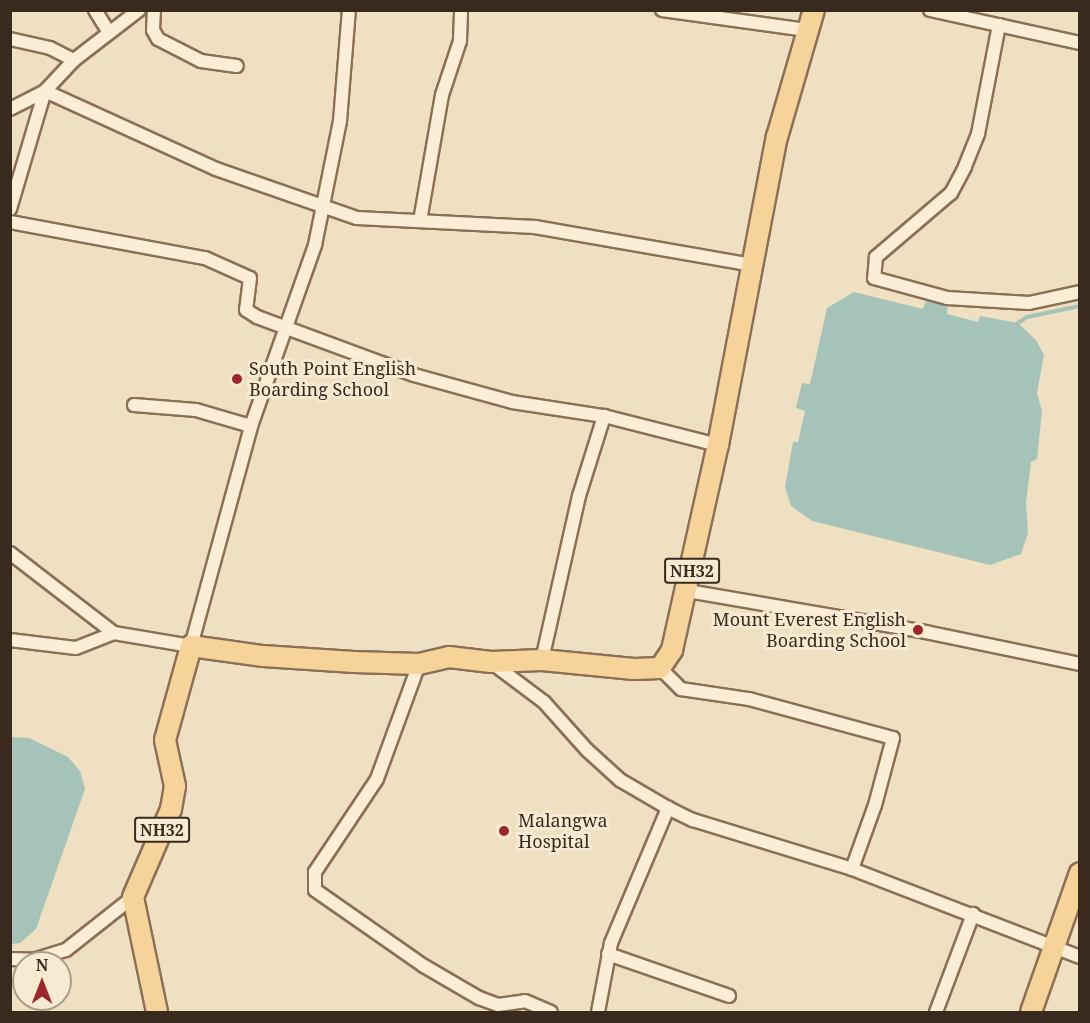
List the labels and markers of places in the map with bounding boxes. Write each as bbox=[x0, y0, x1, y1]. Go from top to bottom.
place label: South Point English Boarding School bbox=[249, 358, 416, 400]
marker: South Point English Boarding School bbox=[230, 372, 244, 386]
place label: Mount Everest English Boarding School bbox=[713, 609, 906, 652]
marker: Mount Everest English Boarding School bbox=[911, 623, 925, 637]
place label: Malangwa Hospital bbox=[518, 810, 608, 852]
marker: Malangwa Hospital bbox=[495, 822, 513, 840]

